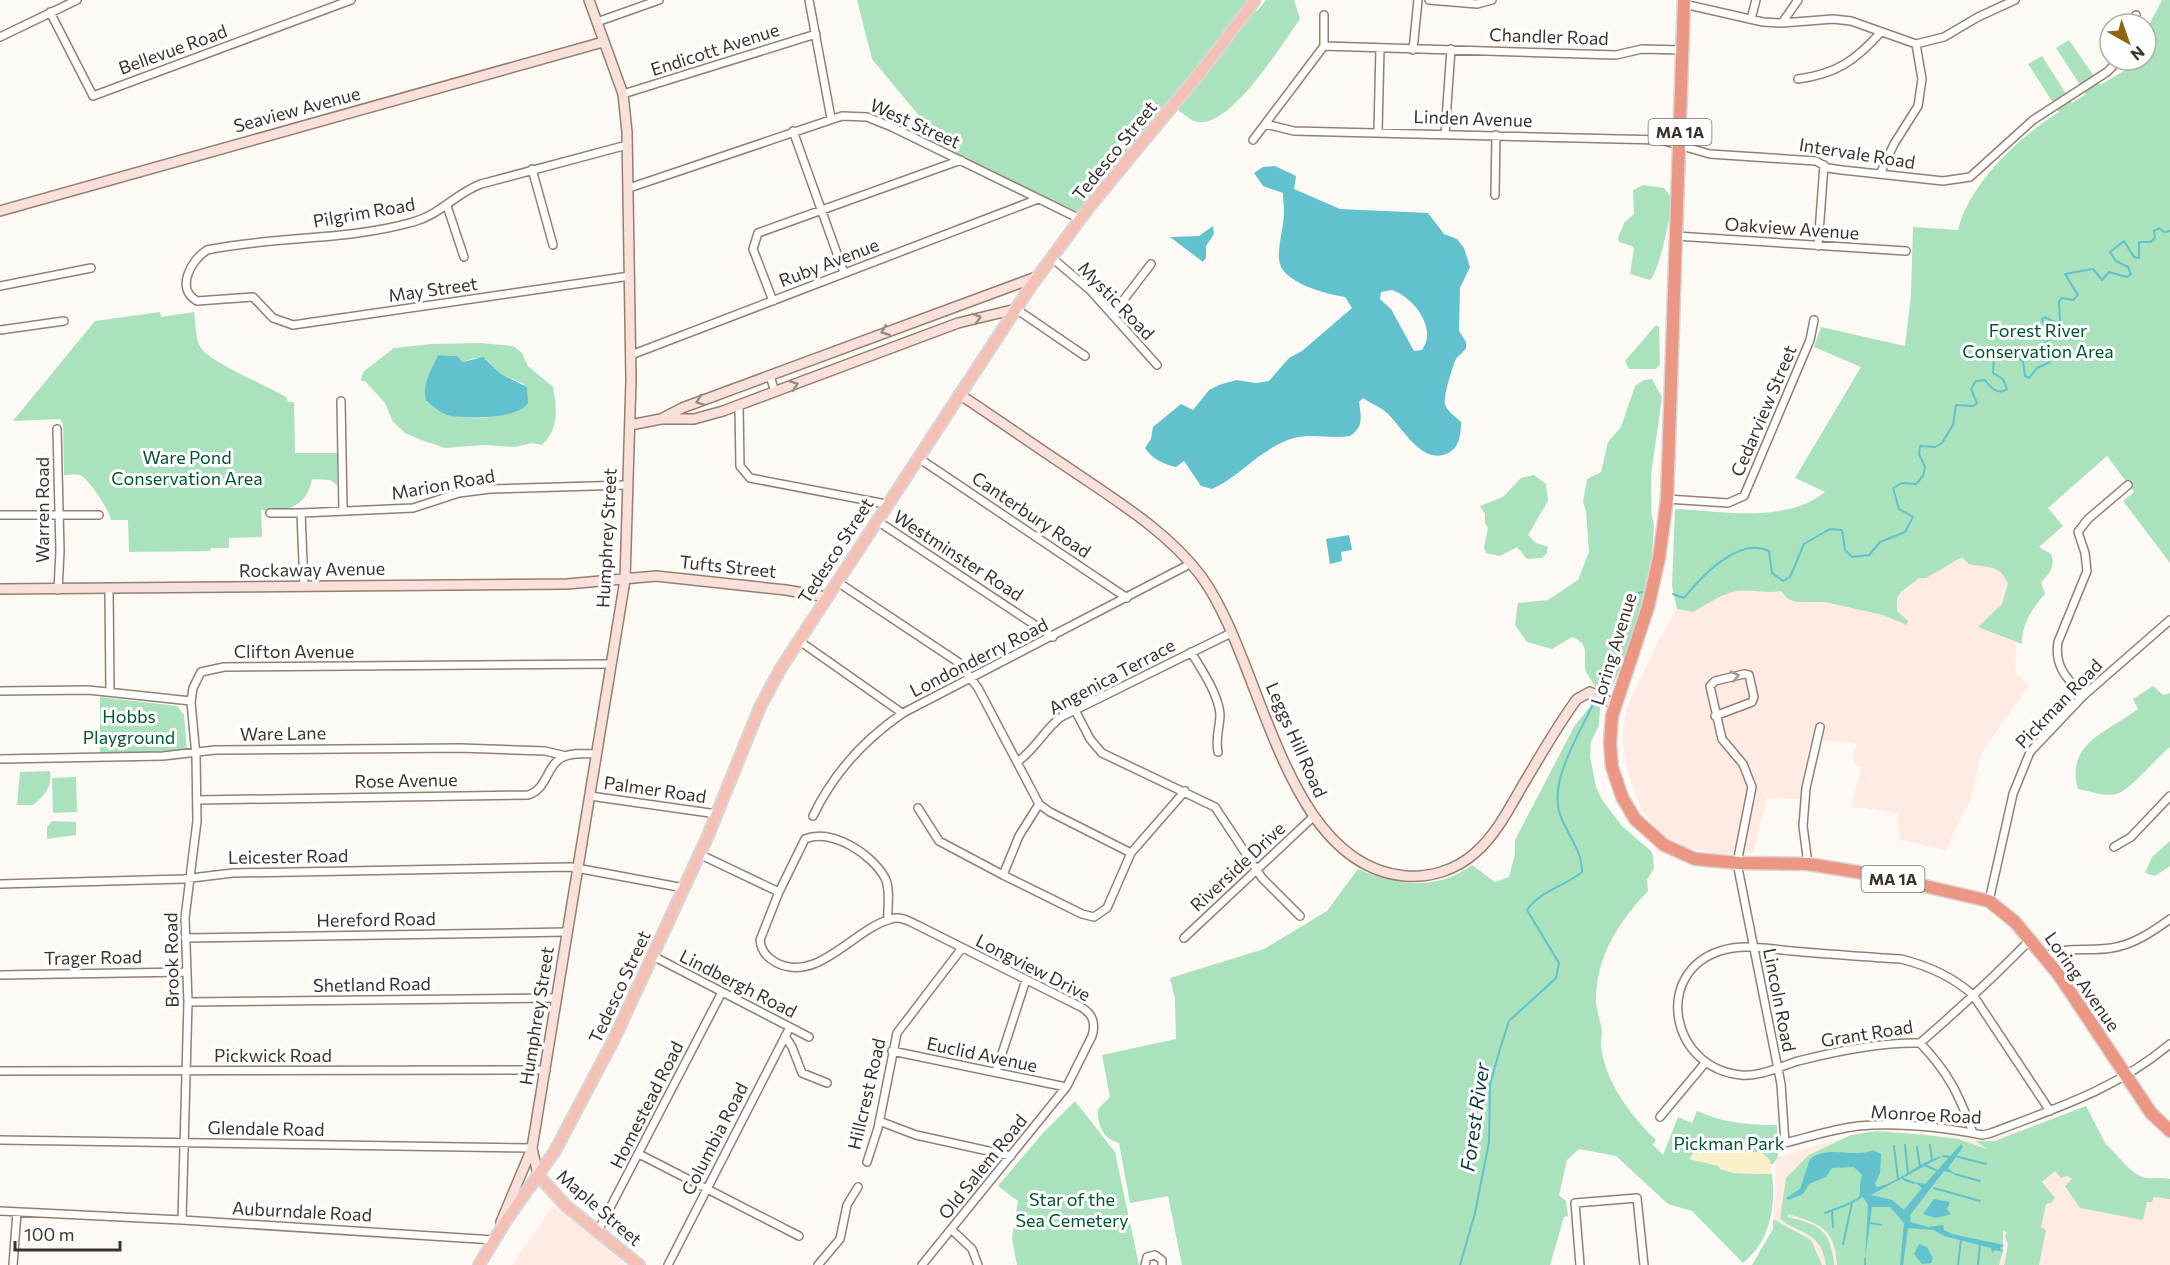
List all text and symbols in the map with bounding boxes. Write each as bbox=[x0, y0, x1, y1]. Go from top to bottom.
north arrow bbox=[2098, 12, 2158, 72]
street label: Endicott Avenue bbox=[648, 18, 782, 80]
street label: Bellevue Road bbox=[115, 19, 230, 79]
street label: Chandler Road bbox=[1489, 23, 1609, 49]
text: N bbox=[2127, 43, 2149, 65]
street label: Seaview Avenue bbox=[231, 82, 362, 137]
street label: West Street bbox=[867, 93, 964, 153]
street label: Tedesco Street bbox=[1067, 96, 1161, 205]
street label: Linden Avenue bbox=[1413, 105, 1533, 131]
road number: MA 1A bbox=[1648, 119, 1712, 145]
street label: Intervale Road bbox=[1798, 133, 1917, 173]
street label: Pilgrim Road bbox=[311, 192, 417, 232]
street label: Oakview Avenue bbox=[1724, 212, 1860, 244]
street label: Ruby Avenue bbox=[776, 233, 882, 291]
street label: Mystic Road bbox=[1074, 257, 1160, 344]
street label: May Street bbox=[387, 272, 479, 306]
one-way arrow bbox=[971, 313, 982, 325]
park label: Forest River Conservation Area bbox=[1962, 319, 2114, 362]
one-way arrow bbox=[880, 324, 891, 337]
street label: Cedarview Street bbox=[1725, 342, 1801, 480]
one-way arrow bbox=[788, 380, 799, 393]
one-way arrow bbox=[695, 394, 705, 407]
park label: Ware Pond Conservation Area bbox=[111, 446, 263, 489]
street label: Warren Road bbox=[31, 457, 53, 563]
street label: Marion Road bbox=[389, 464, 496, 504]
street label: Canterbury Road bbox=[968, 466, 1095, 562]
street label: Humphrey Street bbox=[591, 467, 621, 608]
street label: Tedesco Street bbox=[793, 493, 878, 607]
street label: Westminster Road bbox=[890, 505, 1028, 605]
street label: Tufts Street bbox=[679, 550, 778, 582]
street label: Rockaway Avenue bbox=[239, 557, 385, 581]
street label: Loring Avenue bbox=[1586, 590, 1641, 708]
street label: Londonderry Road bbox=[906, 613, 1051, 701]
street label: Angenica Terrace bbox=[1044, 634, 1179, 719]
street label: Clifton Avenue bbox=[234, 640, 354, 662]
street label: Pickman Road bbox=[2010, 654, 2106, 752]
one-way arrow bbox=[1730, 671, 1740, 684]
street label: Leggs Hill Road bbox=[1262, 679, 1332, 801]
park label: Hobbs Playground bbox=[83, 705, 175, 748]
street label: Ware Lane bbox=[240, 721, 326, 745]
street label: Rose Avenue bbox=[354, 768, 458, 792]
street label: Palmer Road bbox=[603, 771, 708, 807]
street label: Riverside Drive bbox=[1185, 817, 1289, 916]
street label: Leicester Road bbox=[228, 844, 348, 868]
road number: MA 1A bbox=[1862, 866, 1924, 892]
street label: Hereford Road bbox=[316, 907, 436, 931]
street label: Brook Road bbox=[159, 912, 183, 1008]
street label: Tedesco Street bbox=[583, 927, 655, 1046]
street label: Loring Avenue bbox=[2040, 927, 2125, 1035]
street label: Longview Drive bbox=[973, 929, 1094, 1005]
street label: Lindbergh Road bbox=[676, 944, 801, 1022]
street label: Trager Road bbox=[44, 945, 142, 969]
street label: Humphrey Street bbox=[514, 945, 558, 1087]
street label: Lincoln Road bbox=[1759, 946, 1801, 1054]
street label: Shetland Road bbox=[313, 972, 431, 996]
street label: Grant Road bbox=[1819, 1015, 1914, 1051]
street label: Euclid Avenue bbox=[925, 1032, 1040, 1076]
street label: Hillcrest Road bbox=[843, 1036, 890, 1152]
street label: Homestead Road bbox=[605, 1037, 688, 1172]
street label: Pickwick Road bbox=[214, 1044, 332, 1066]
water label: Forest River bbox=[1455, 1060, 1494, 1173]
street label: Columbia Road bbox=[676, 1078, 752, 1199]
street label: Monroe Road bbox=[1870, 1100, 1982, 1128]
street label: Old Salem Road bbox=[933, 1110, 1031, 1223]
street label: Glendale Road bbox=[207, 1116, 325, 1140]
park label: Pickman Park bbox=[1673, 1132, 1785, 1154]
street label: Maple Street bbox=[553, 1164, 647, 1250]
park label: Star of the Sea Cemetery bbox=[1015, 1188, 1129, 1231]
street label: Auburndale Road bbox=[232, 1196, 372, 1226]
scale bar bbox=[15, 1214, 120, 1252]
text: 100 m bbox=[24, 1223, 74, 1245]

